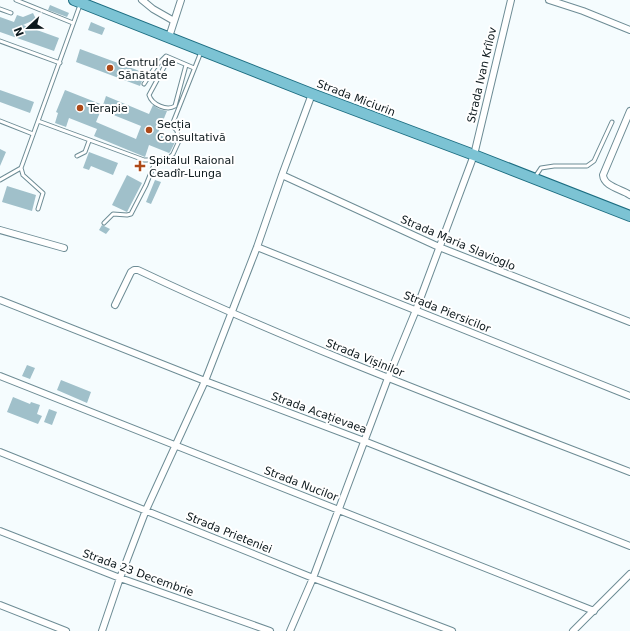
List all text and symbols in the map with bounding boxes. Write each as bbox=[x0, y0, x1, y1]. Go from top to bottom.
north arrow bbox=[8, 8, 48, 48]
text: N bbox=[11, 25, 27, 38]
street label: Strada Ivan Krîlov bbox=[465, 25, 499, 124]
place label: Centrul de Sănătate bbox=[118, 56, 176, 82]
marker: Centrul de Sănătate bbox=[105, 63, 115, 73]
street label: Strada Miciurin bbox=[315, 77, 397, 119]
place label: Terapie bbox=[87, 102, 128, 115]
marker: Terapie bbox=[75, 103, 85, 113]
place label: Secția Consultativă bbox=[157, 118, 226, 144]
marker: Secția Consultativă bbox=[144, 125, 154, 135]
place label: Spitalul Raional Ceadîr-Lunga bbox=[149, 154, 234, 180]
marker: Spitalul Raional Ceadîr-Lunga bbox=[134, 160, 146, 172]
street label: Strada Maria Slavioglo bbox=[399, 213, 518, 273]
street label: Strada Piersicilor bbox=[402, 289, 493, 336]
street label: Strada Vișinilor bbox=[324, 336, 406, 380]
street label: Strada Acațievaea bbox=[269, 390, 369, 436]
street label: Strada Nucilor bbox=[262, 464, 340, 504]
street label: Strada Prieteniei bbox=[184, 510, 274, 556]
street label: Strada 23 Decembrie bbox=[81, 547, 196, 599]

